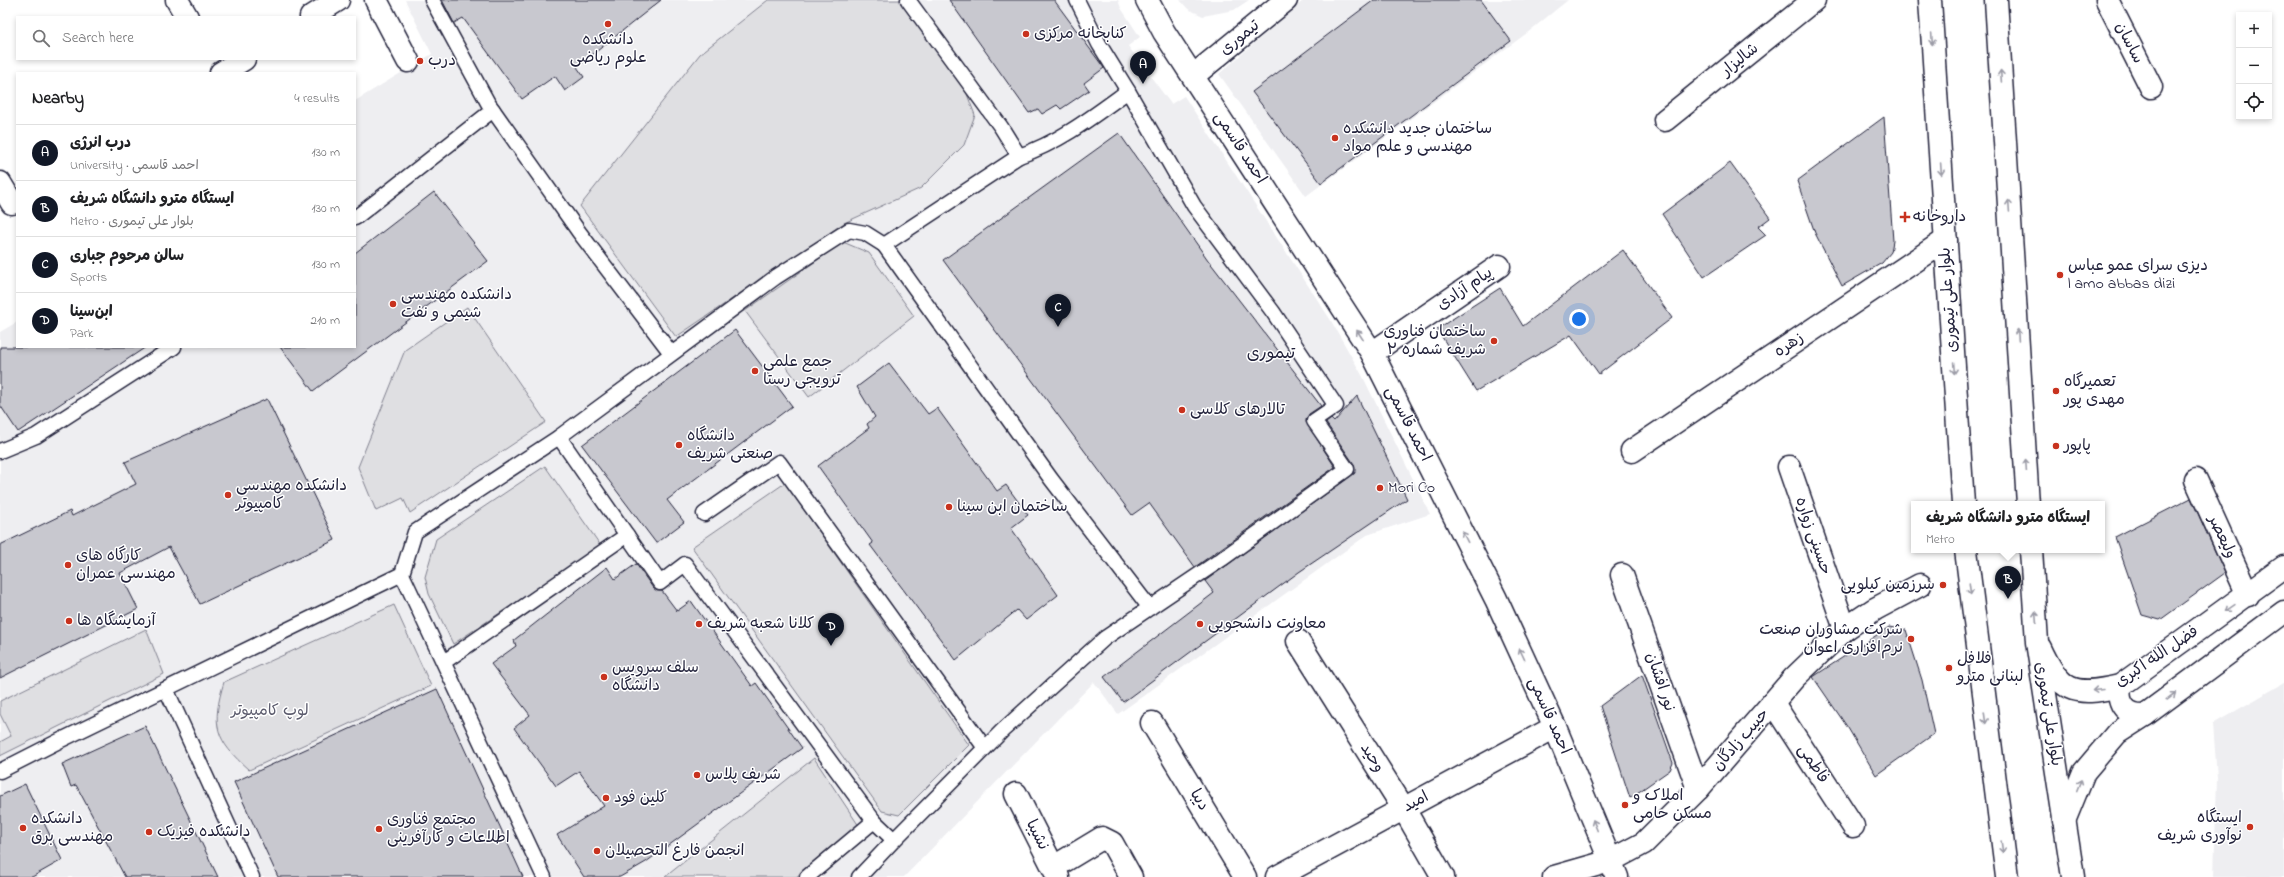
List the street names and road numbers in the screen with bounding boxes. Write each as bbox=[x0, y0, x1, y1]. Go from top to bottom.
street label: تیموری bbox=[1215, 14, 1265, 62]
street label: ساسان bbox=[2108, 18, 2150, 68]
street label: شالیزار bbox=[1714, 37, 1764, 84]
street label: احمد قاسمی bbox=[1208, 107, 1272, 189]
street label: بلوار علی تیموری bbox=[1933, 247, 1965, 353]
street label: پیام آزادی bbox=[1432, 261, 1498, 317]
street label: زهره bbox=[1769, 326, 1809, 364]
street label: احمد قاسمی bbox=[1379, 382, 1437, 466]
street label: حسینی زواره bbox=[1788, 494, 1838, 578]
street label: ولیعصر bbox=[2201, 510, 2242, 563]
street label: فضل الله اکبری bbox=[2110, 620, 2204, 694]
street label: نور افشان bbox=[1639, 649, 1681, 715]
street label: بلوار علی تیموری bbox=[2028, 660, 2068, 768]
street label: احمد قاسمی bbox=[1521, 674, 1577, 758]
street label: حبیب زادگان bbox=[1707, 703, 1775, 777]
street label: وحید bbox=[1354, 739, 1390, 777]
street label: فاطمی bbox=[1791, 740, 1835, 788]
street label: دیبا bbox=[1183, 785, 1215, 815]
street label: امید bbox=[1399, 785, 1433, 819]
street label: نشیبا bbox=[1019, 815, 1055, 855]

